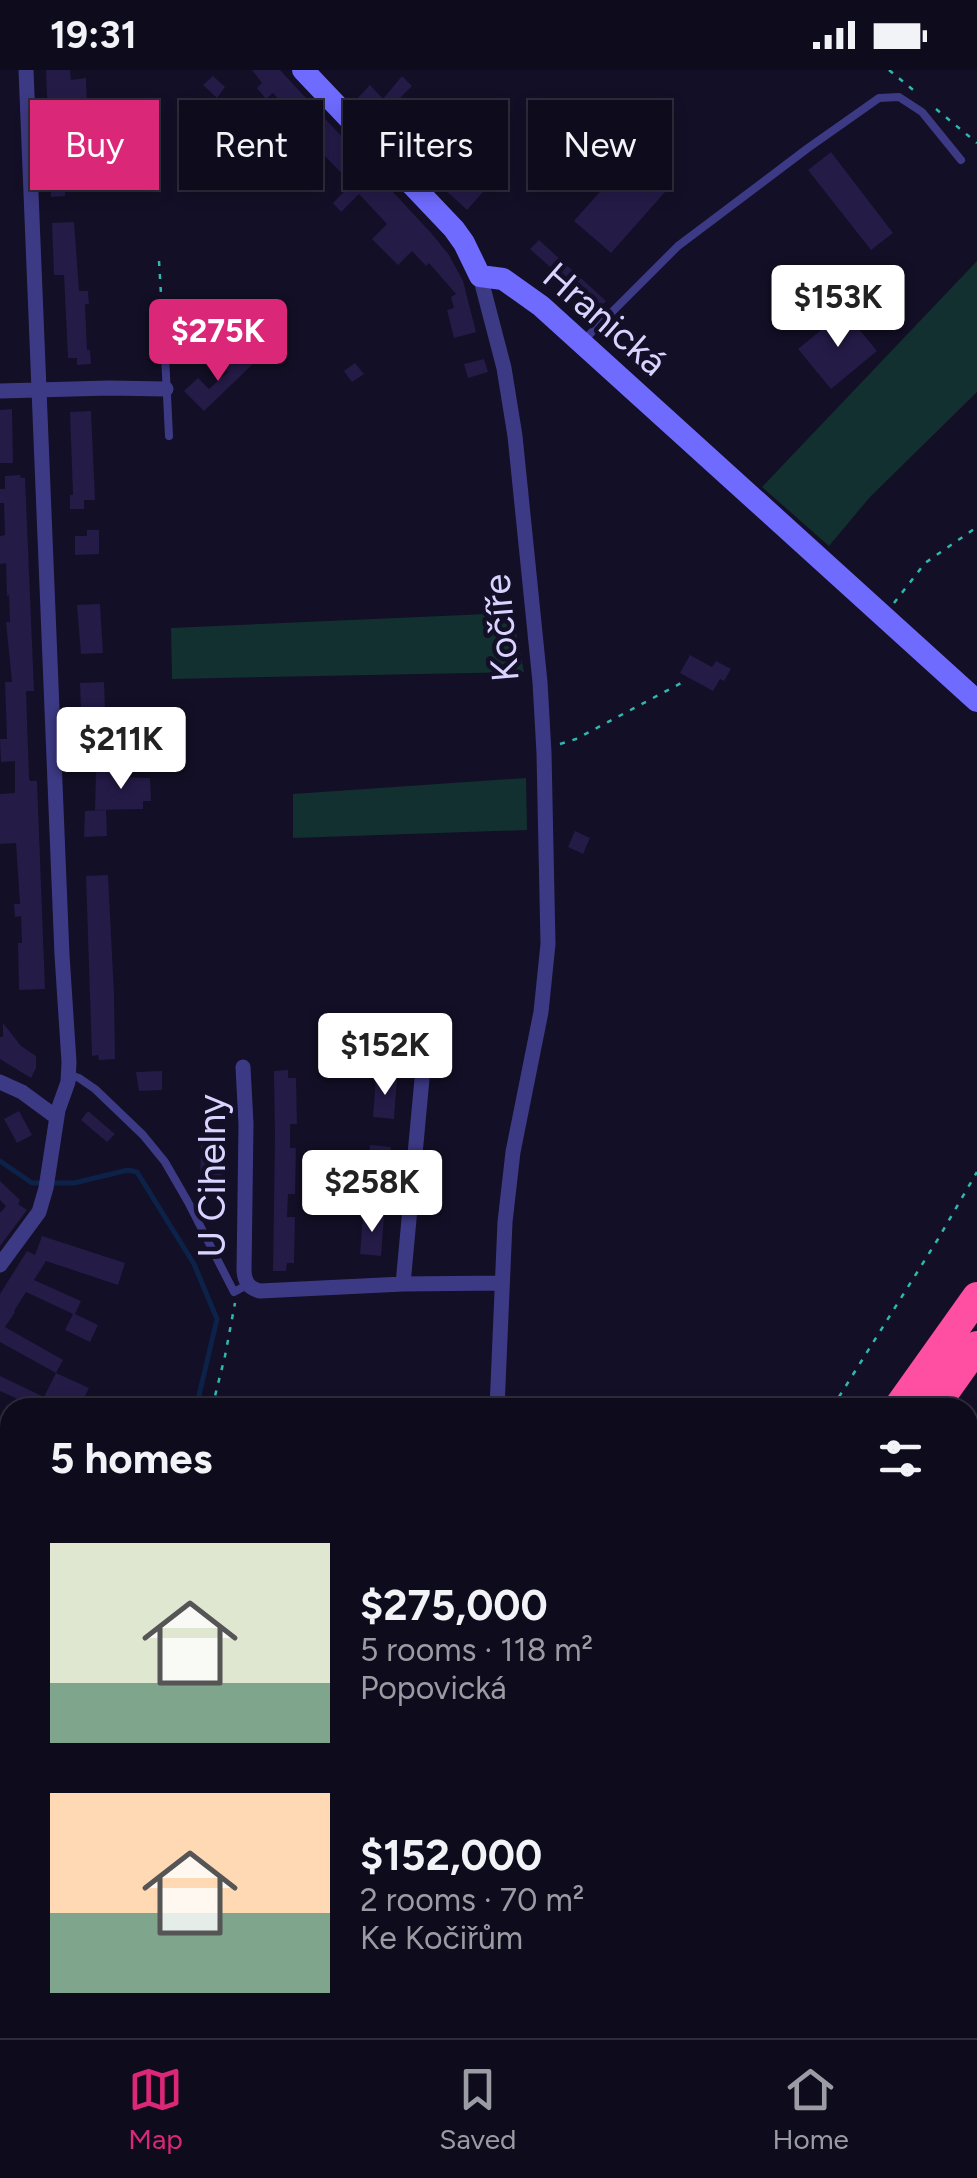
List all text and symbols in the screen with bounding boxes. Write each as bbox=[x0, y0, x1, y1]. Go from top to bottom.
text: 19:31 bbox=[50, 12, 137, 58]
chip: Buy bbox=[30, 100, 159, 190]
chip: Rent bbox=[179, 100, 323, 190]
chip: Filters bbox=[343, 100, 508, 190]
chip: New bbox=[528, 100, 672, 190]
street label: Hranická bbox=[534, 253, 676, 385]
pin: $153K bbox=[768, 265, 908, 350]
text: $153K bbox=[794, 278, 882, 316]
pin: $275K bbox=[148, 299, 288, 384]
text: $275K bbox=[171, 312, 265, 350]
street label: Kočíře bbox=[473, 572, 529, 684]
pin: $211K bbox=[51, 707, 191, 792]
text: $211K bbox=[79, 720, 163, 758]
pin: $152K bbox=[315, 1013, 455, 1098]
text: $152K bbox=[340, 1026, 430, 1064]
street label: U Cihelny bbox=[189, 1094, 235, 1258]
pin: $258K bbox=[302, 1150, 442, 1235]
text: $258K bbox=[324, 1163, 420, 1201]
icon: filters bbox=[873, 1431, 928, 1486]
text: 5 homes bbox=[50, 1433, 212, 1484]
text: $275,000 bbox=[360, 1580, 548, 1631]
icon: home bbox=[130, 1583, 250, 1703]
text: 5 rooms · 118 m² bbox=[360, 1631, 593, 1669]
text: Popovická bbox=[360, 1669, 507, 1707]
text: $152,000 bbox=[360, 1830, 542, 1881]
icon: home bbox=[130, 1833, 250, 1953]
text: 2 rooms · 70 m² bbox=[360, 1881, 584, 1919]
text: Ke Kočiřům bbox=[360, 1919, 523, 1957]
tab: Map bbox=[128, 2062, 183, 2156]
tab: Saved bbox=[439, 2062, 516, 2156]
tab: Home bbox=[773, 2062, 849, 2156]

